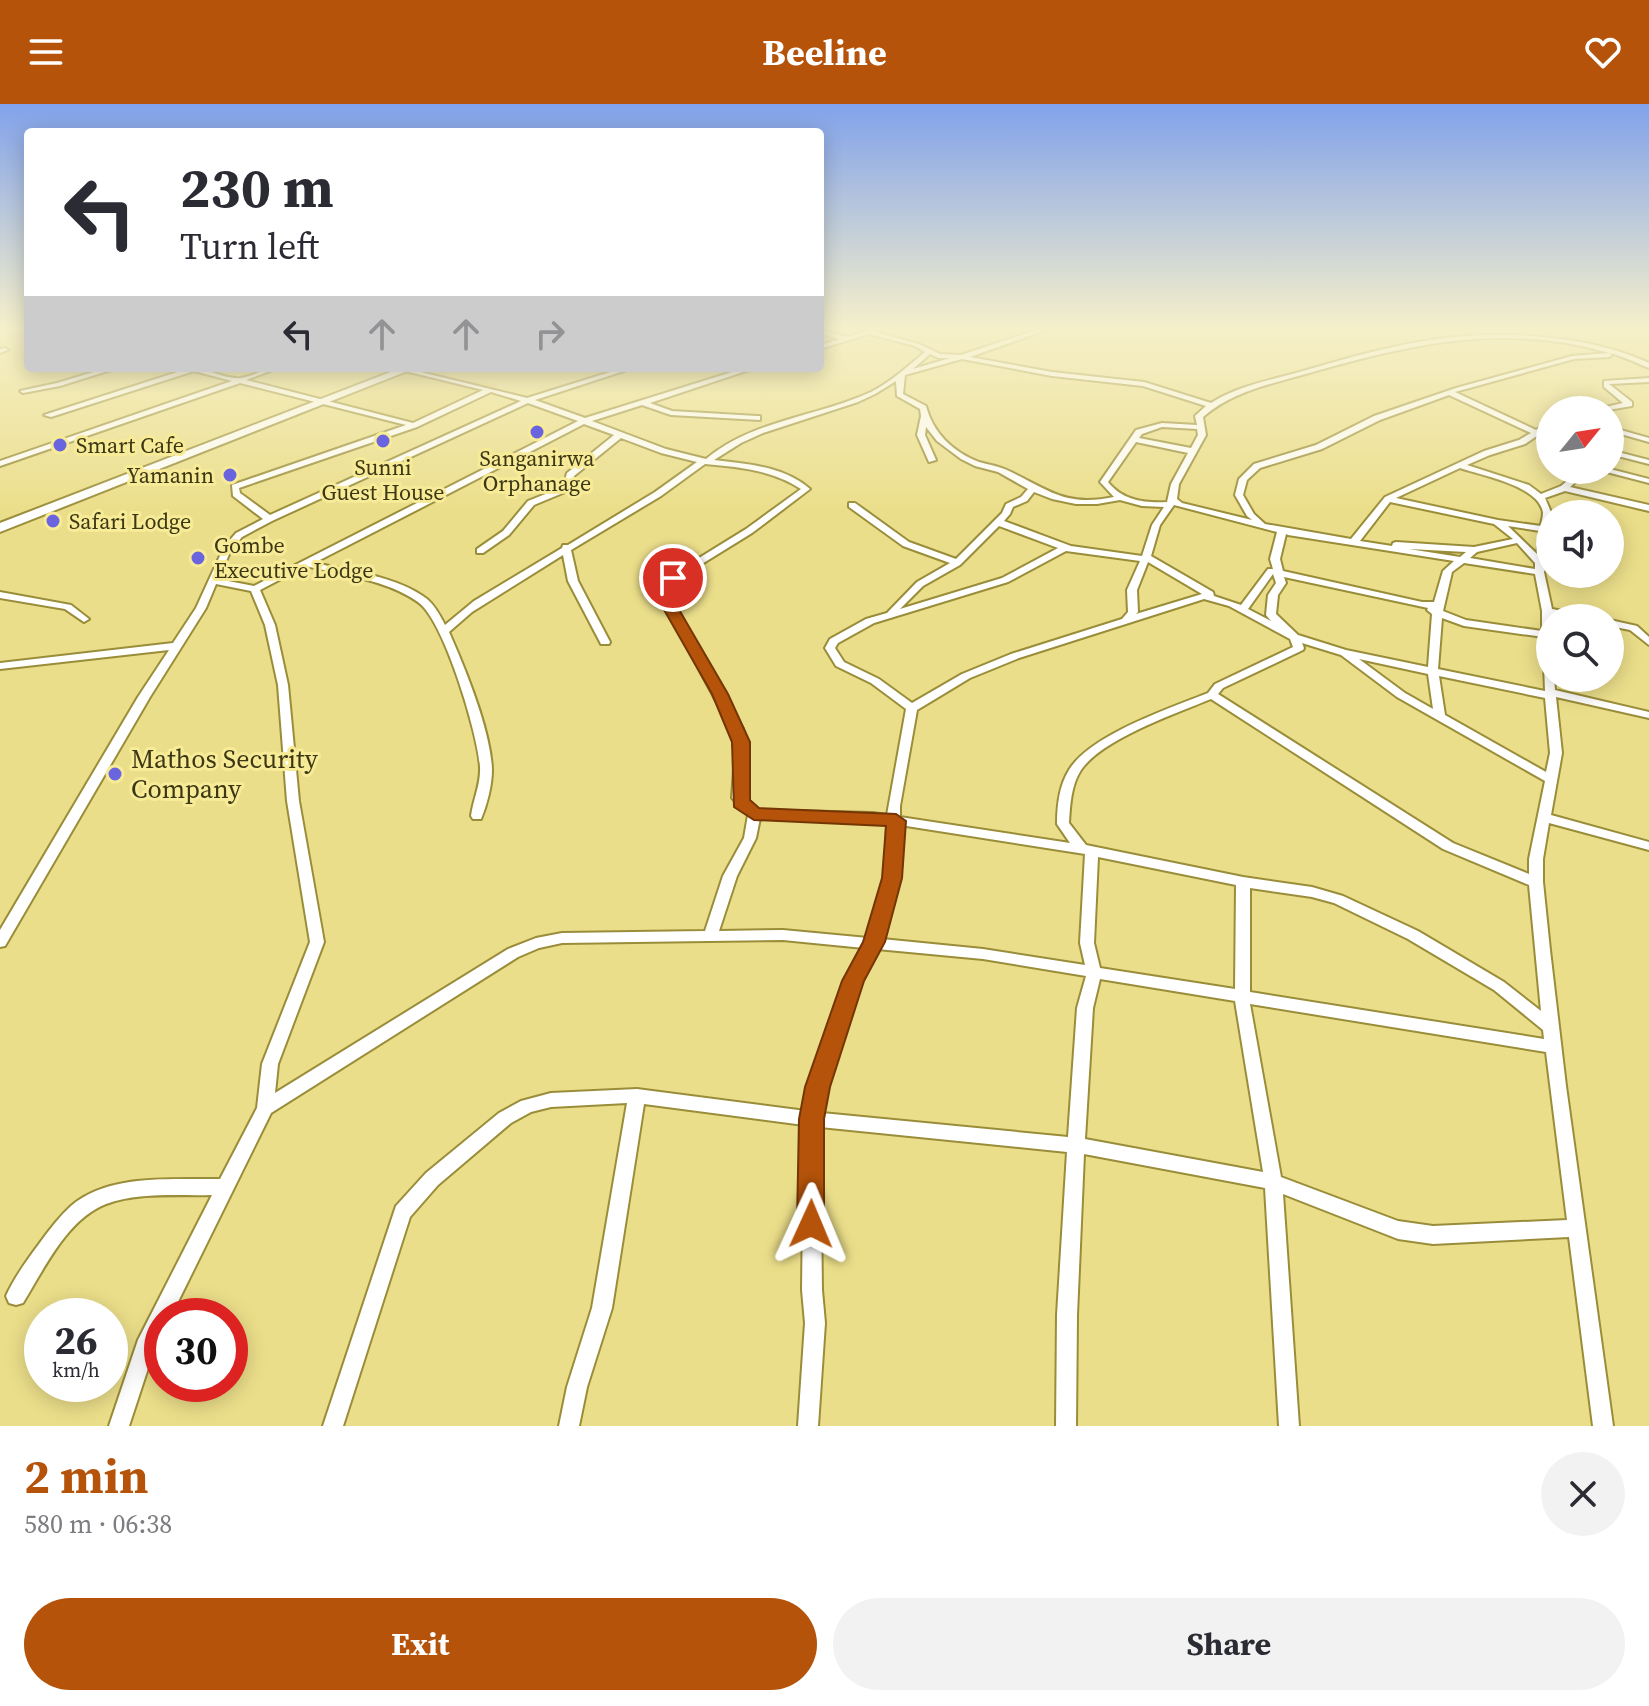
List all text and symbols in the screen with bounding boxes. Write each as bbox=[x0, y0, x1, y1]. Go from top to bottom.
text: Beeline bbox=[762, 28, 887, 77]
icon: menu bbox=[24, 30, 68, 74]
icon: heart bbox=[1581, 30, 1625, 74]
text: 230 m bbox=[180, 149, 334, 226]
icon: left bbox=[48, 160, 152, 264]
text: Turn left bbox=[180, 222, 319, 271]
icon: left bbox=[276, 312, 320, 356]
icon: ahead bbox=[360, 312, 404, 356]
icon: ahead bbox=[444, 312, 488, 356]
icon: right bbox=[528, 312, 572, 356]
north arrow bbox=[1536, 396, 1624, 484]
map controls bbox=[1536, 396, 1624, 692]
marker: Sanganirwa Orphanage bbox=[528, 423, 546, 441]
place label: Smart Cafe bbox=[76, 430, 184, 460]
marker: Sunni Guest House bbox=[374, 432, 392, 450]
marker: Smart Cafe bbox=[51, 436, 69, 454]
place label: Sanganirwa Orphanage bbox=[480, 443, 595, 498]
place label: Sunni Guest House bbox=[321, 452, 445, 507]
place label: Yamanin bbox=[127, 460, 214, 490]
marker: Yamanin bbox=[221, 466, 239, 484]
button: sound bbox=[1536, 500, 1624, 588]
place label: Safari Lodge bbox=[69, 506, 191, 536]
marker: Safari Lodge bbox=[44, 512, 62, 530]
place label: Gombe Executive Lodge bbox=[214, 530, 373, 585]
pin bbox=[639, 544, 707, 612]
marker: Gombe Executive Lodge bbox=[189, 549, 207, 567]
icon: arrive bbox=[651, 556, 695, 600]
button: search bbox=[1536, 604, 1624, 692]
place label: Mathos Security Company bbox=[131, 741, 318, 807]
marker: Mathos Security Company bbox=[106, 765, 124, 783]
position arrow bbox=[769, 1182, 853, 1266]
speed limit sign: 30 bbox=[144, 1298, 248, 1402]
text: 26 bbox=[54, 1313, 98, 1367]
text: km/h bbox=[52, 1356, 100, 1384]
text: 2 min bbox=[24, 1443, 149, 1509]
button: close bbox=[1541, 1452, 1625, 1536]
text: 580 m · 06:38 bbox=[24, 1506, 172, 1542]
button: Exit bbox=[24, 1598, 817, 1690]
button: Share bbox=[833, 1598, 1625, 1690]

